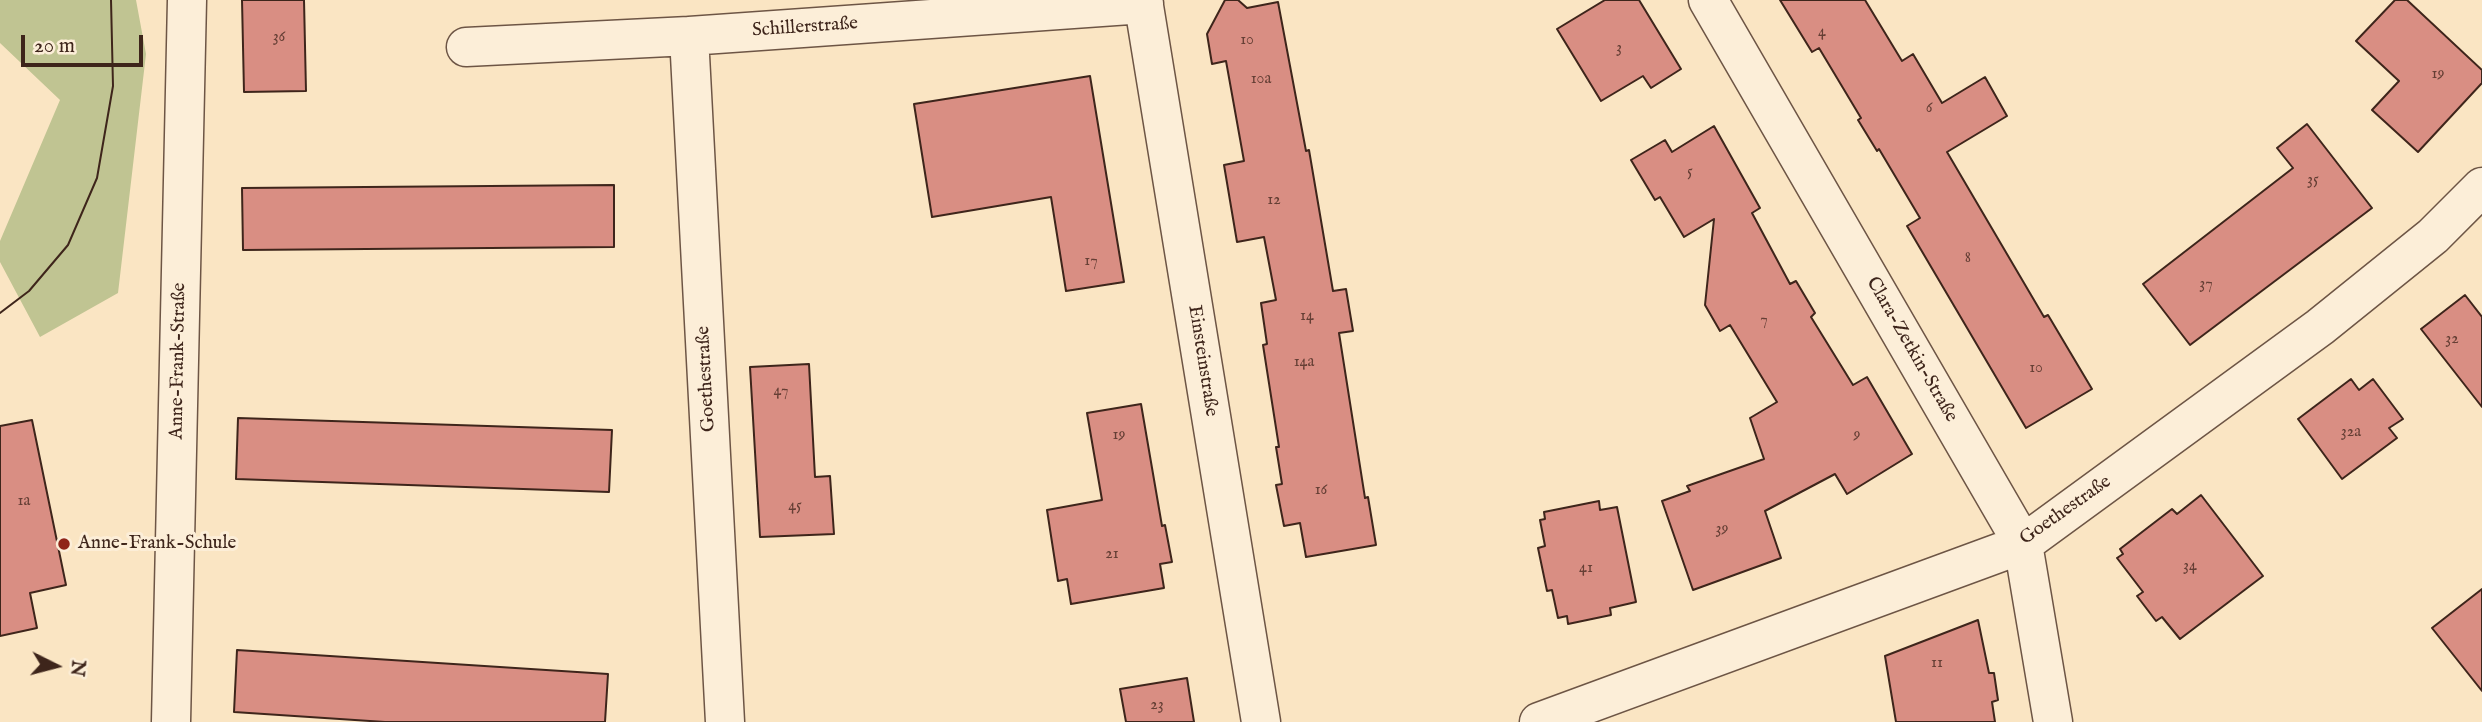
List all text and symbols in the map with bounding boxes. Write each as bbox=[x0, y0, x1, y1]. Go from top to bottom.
street label: Schillerstraße bbox=[751, 13, 859, 43]
scale bar bbox=[24, 21, 147, 65]
house number: 4 bbox=[1818, 23, 1826, 43]
house number: 36 bbox=[273, 28, 285, 48]
house number: 10 bbox=[1240, 31, 1254, 51]
text: 20 m bbox=[34, 33, 75, 60]
house number: 3 bbox=[1616, 39, 1622, 59]
house number: 19 bbox=[2432, 65, 2444, 85]
house number: 10a bbox=[1251, 70, 1271, 90]
house number: 6 bbox=[1926, 99, 1932, 119]
house number: 5 bbox=[1687, 163, 1693, 183]
house number: 35 bbox=[2307, 171, 2319, 191]
house number: 12 bbox=[1267, 191, 1281, 211]
house number: 8 bbox=[1965, 249, 1971, 269]
house number: 17 bbox=[1084, 252, 1098, 272]
street label: Clara-Zetkin-Straße bbox=[1860, 273, 1962, 427]
house number: 37 bbox=[2199, 275, 2213, 295]
street label: Anne-Frank-Straße bbox=[166, 282, 192, 440]
street label: Einsteinstraße bbox=[1182, 304, 1222, 418]
house number: 14 bbox=[1300, 307, 1314, 327]
house number: 7 bbox=[1760, 311, 1768, 331]
street label: Goethestraße bbox=[693, 325, 721, 433]
house number: 32 bbox=[2445, 330, 2459, 350]
house number: 14a bbox=[1294, 353, 1314, 373]
house number: 10 bbox=[2029, 359, 2043, 379]
house number: 47 bbox=[774, 382, 788, 402]
house number: 32a bbox=[2341, 423, 2361, 443]
house number: 19 bbox=[1113, 426, 1125, 446]
house number: 9 bbox=[1854, 426, 1860, 446]
street label: Goethestraße bbox=[2016, 471, 2116, 551]
house number: 16 bbox=[1315, 481, 1327, 501]
house number: 1a bbox=[18, 492, 30, 512]
house number: 45 bbox=[788, 497, 802, 517]
house number: 39 bbox=[1716, 520, 1728, 540]
place label: Anne-Frank-Schule bbox=[78, 533, 236, 555]
marker: Anne-Frank-Schule bbox=[56, 536, 72, 552]
house number: 21 bbox=[1105, 545, 1119, 565]
house number: 34 bbox=[2183, 557, 2197, 577]
house number: 41 bbox=[1579, 559, 1593, 579]
north arrow bbox=[21, 631, 91, 701]
house number: 11 bbox=[1931, 654, 1943, 674]
text: N bbox=[64, 659, 90, 678]
house number: 23 bbox=[1150, 696, 1164, 716]

